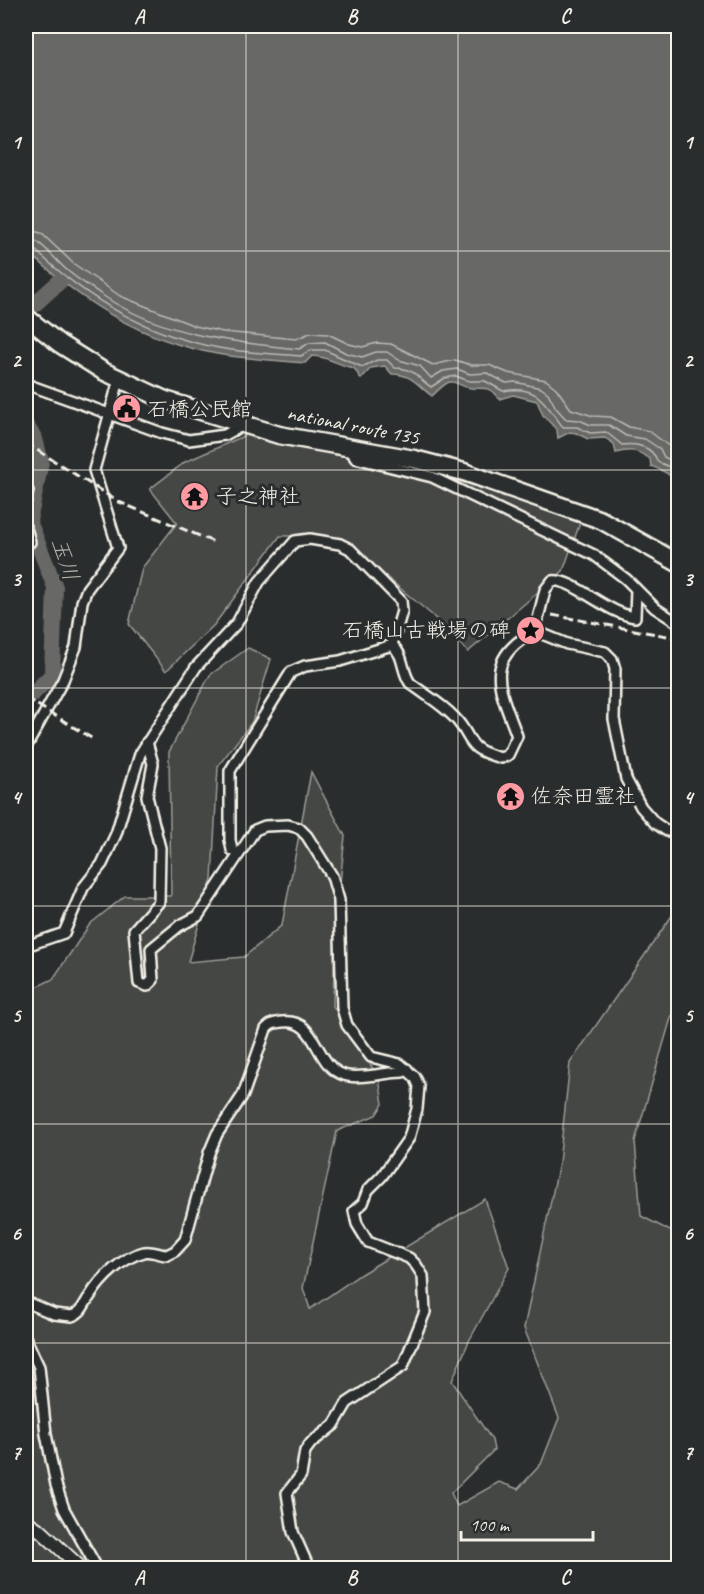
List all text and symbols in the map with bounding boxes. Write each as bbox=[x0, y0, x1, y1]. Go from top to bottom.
text: A bbox=[134, 4, 146, 29]
text: B bbox=[347, 4, 359, 29]
text: C bbox=[560, 4, 572, 29]
text: 1 bbox=[12, 130, 23, 155]
text: 1 bbox=[684, 130, 695, 155]
text: 2 bbox=[12, 348, 23, 373]
text: 2 bbox=[684, 348, 695, 373]
public building icon: 石橋公民館 bbox=[110, 393, 142, 425]
place label: 石橋公民館 bbox=[147, 396, 252, 422]
street label: national route 135 bbox=[285, 399, 423, 451]
temple icon: 子之神社 bbox=[179, 480, 211, 512]
place label: 子之神社 bbox=[216, 483, 300, 509]
water label: 玉川 bbox=[45, 534, 85, 585]
text: 3 bbox=[12, 567, 23, 592]
text: 3 bbox=[684, 567, 695, 592]
place icon: 石橋山古戦場の碑 bbox=[515, 614, 547, 646]
place label: 石橋山古戦場の碑 bbox=[342, 617, 510, 643]
temple icon: 佐奈田霊社 bbox=[494, 780, 526, 812]
place label: 佐奈田霊社 bbox=[531, 783, 636, 809]
text: 4 bbox=[12, 785, 24, 810]
text: 4 bbox=[684, 785, 696, 810]
text: 5 bbox=[12, 1003, 23, 1028]
text: 5 bbox=[684, 1003, 695, 1028]
text: 6 bbox=[11, 1221, 22, 1246]
text: 6 bbox=[683, 1221, 694, 1246]
text: 7 bbox=[12, 1440, 23, 1465]
text: 7 bbox=[684, 1440, 695, 1465]
scale bar bbox=[461, 1504, 593, 1542]
text: 100 m bbox=[470, 1514, 511, 1536]
text: A bbox=[134, 1565, 146, 1590]
text: B bbox=[347, 1565, 359, 1590]
text: C bbox=[560, 1565, 572, 1590]

